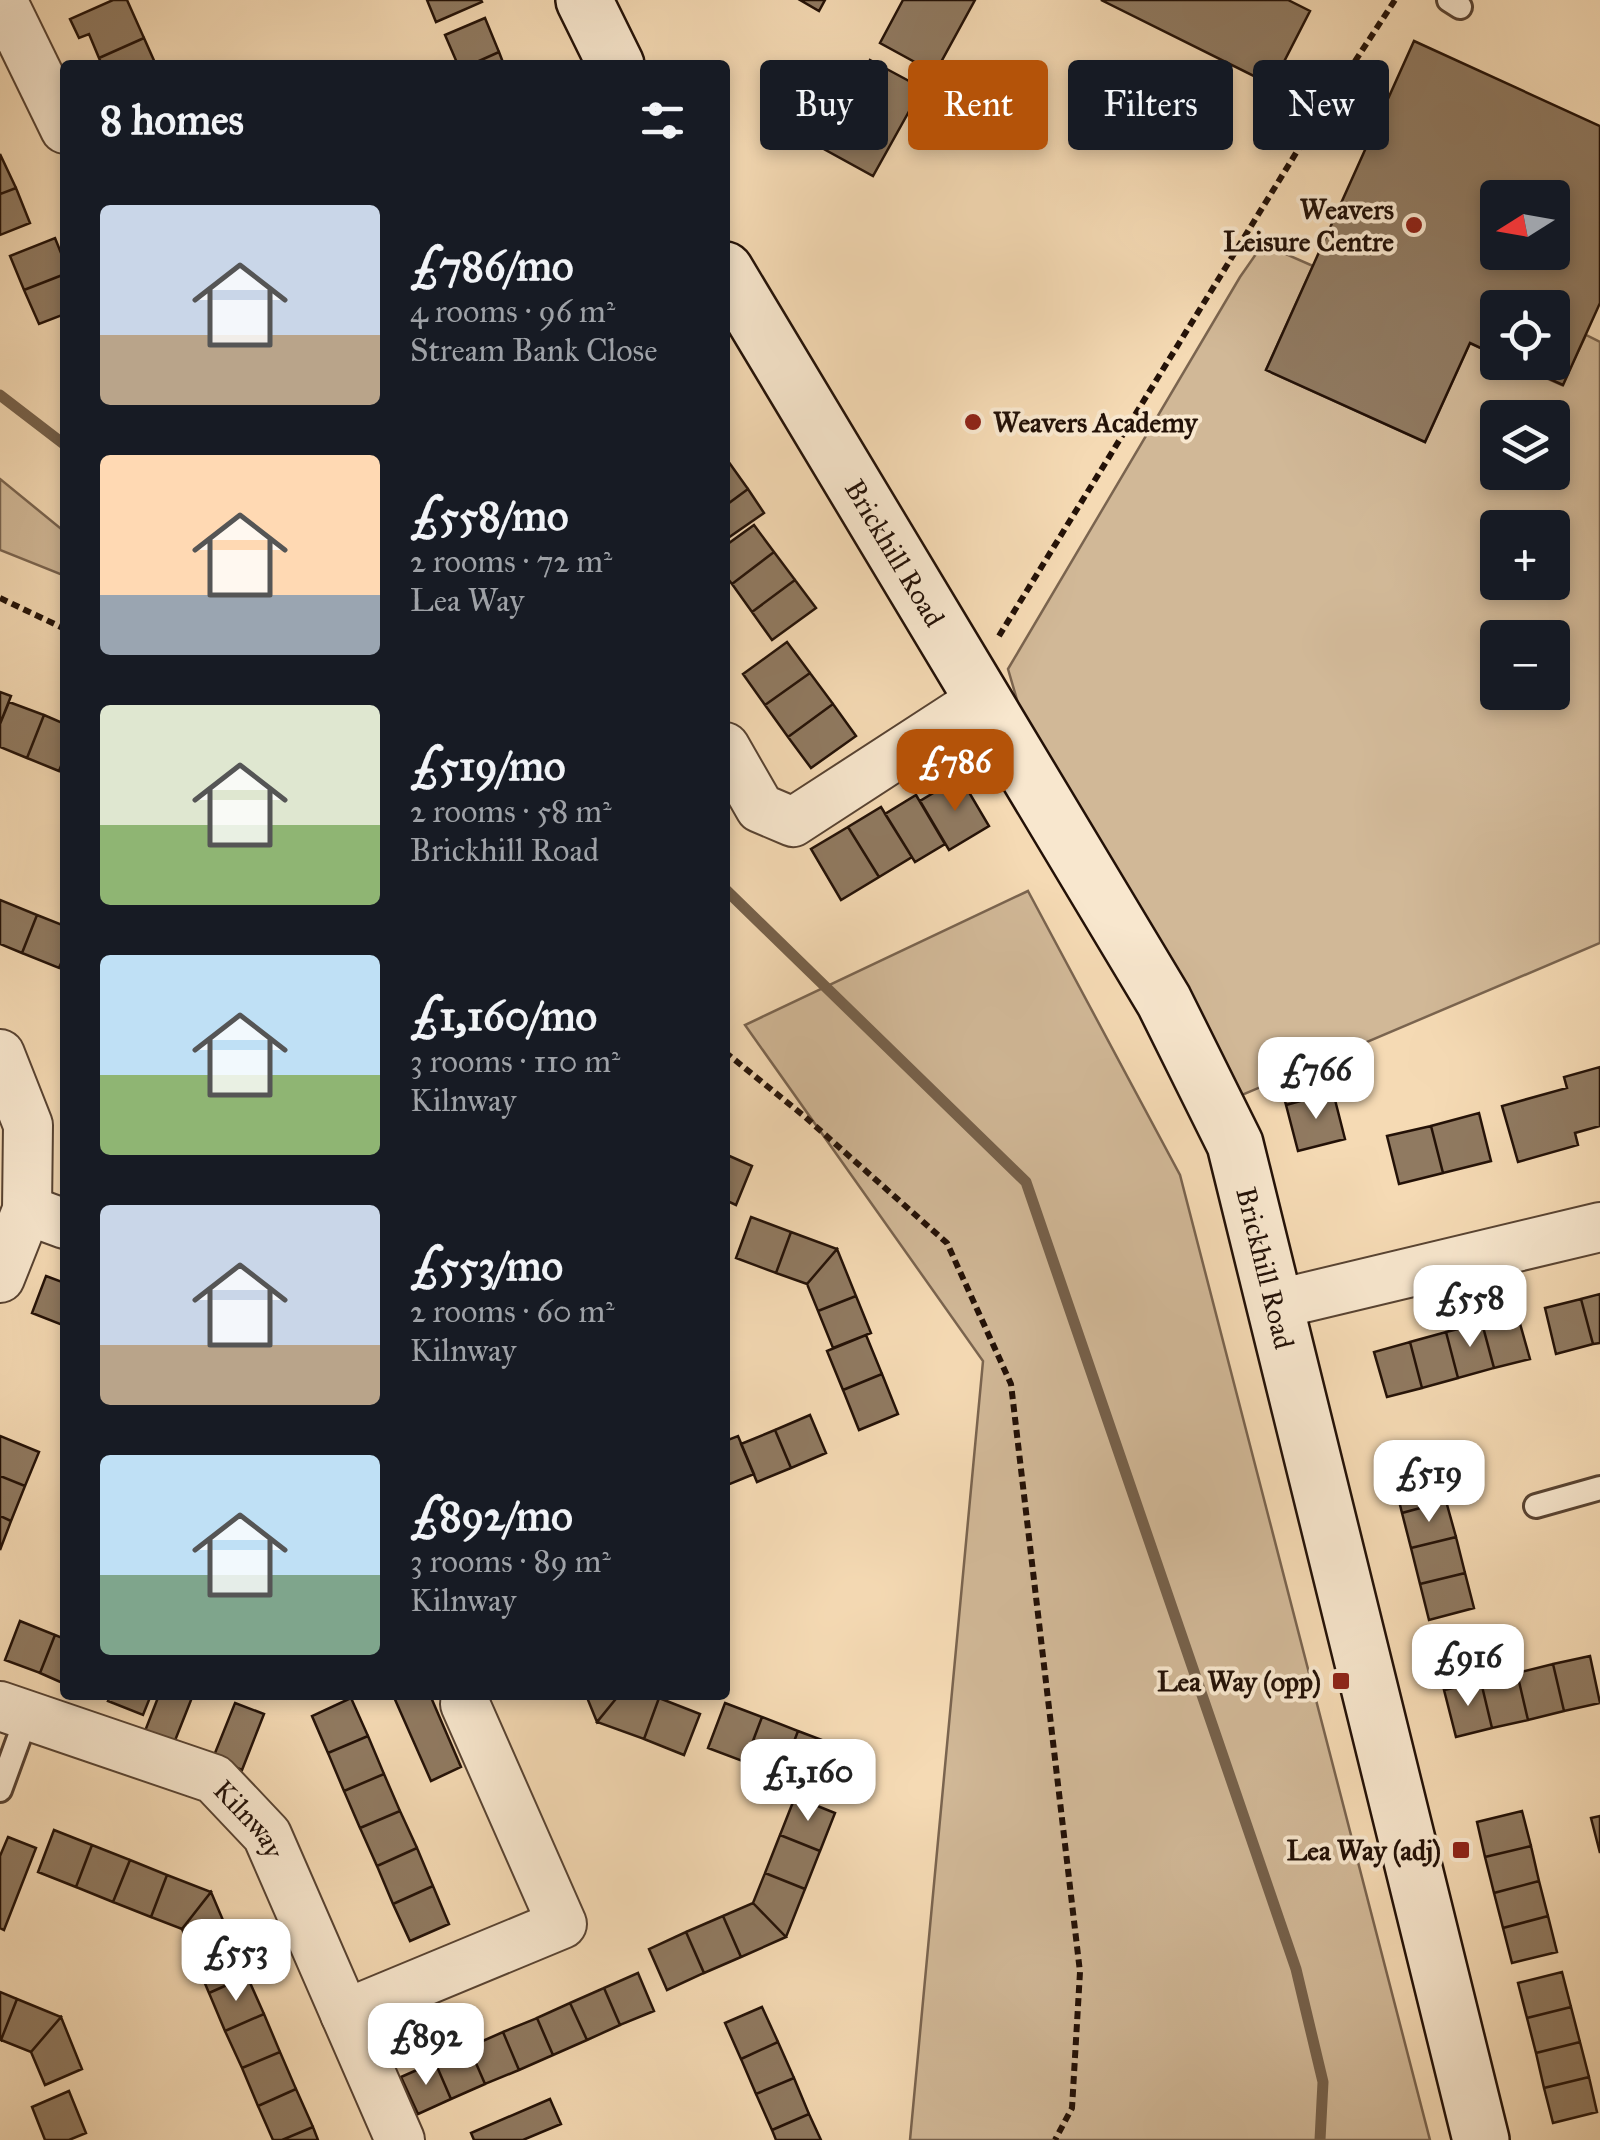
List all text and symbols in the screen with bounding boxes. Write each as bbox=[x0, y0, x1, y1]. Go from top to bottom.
chip: Buy bbox=[760, 60, 888, 150]
chip: Rent bbox=[908, 60, 1048, 150]
chip: Filters bbox=[1068, 60, 1233, 150]
chip: New bbox=[1253, 60, 1389, 150]
icon: filters bbox=[635, 93, 690, 148]
text: 8 homes bbox=[100, 94, 244, 146]
north arrow bbox=[1480, 180, 1570, 270]
map controls bbox=[1480, 180, 1570, 710]
place label: Weavers Leisure Centre bbox=[1223, 192, 1394, 259]
marker: Weavers Leisure Centre bbox=[1403, 214, 1425, 236]
text: £786/mo bbox=[410, 240, 573, 292]
icon: home bbox=[180, 245, 300, 365]
button: locate bbox=[1480, 290, 1570, 380]
text: 4 rooms · 96 m² bbox=[410, 292, 615, 331]
text: Stream Bank Close bbox=[410, 331, 658, 370]
button: layers bbox=[1480, 400, 1570, 490]
place label: Weavers Academy bbox=[993, 405, 1198, 440]
marker: Weavers Academy bbox=[962, 411, 984, 433]
street label: Brickhill Road bbox=[837, 473, 953, 633]
text: £558/mo bbox=[410, 490, 569, 542]
icon: home bbox=[180, 495, 300, 615]
button: + bbox=[1480, 510, 1570, 600]
text: 2 rooms · 72 m² bbox=[410, 542, 612, 581]
text: Lea Way bbox=[410, 581, 524, 620]
button: − bbox=[1480, 620, 1570, 710]
pin: £786 bbox=[896, 729, 1014, 814]
text: £519/mo bbox=[410, 740, 566, 792]
text: £786 bbox=[919, 742, 991, 781]
icon: home bbox=[180, 745, 300, 865]
text: 2 rooms · 58 m² bbox=[410, 792, 611, 831]
text: Brickhill Road bbox=[410, 831, 599, 870]
text: £1,160/mo bbox=[410, 990, 597, 1042]
icon: home bbox=[180, 995, 300, 1115]
pin: £766 bbox=[1257, 1037, 1375, 1122]
text: 3 rooms · 110 m² bbox=[410, 1042, 620, 1081]
text: £766 bbox=[1280, 1050, 1352, 1089]
text: Kilnway bbox=[410, 1081, 516, 1120]
street label: Brickhill Road bbox=[1229, 1183, 1302, 1352]
text: £553/mo bbox=[410, 1240, 563, 1292]
icon: home bbox=[180, 1245, 300, 1365]
pin: £558 bbox=[1411, 1265, 1529, 1350]
text: £558 bbox=[1435, 1278, 1505, 1317]
text: 2 rooms · 60 m² bbox=[410, 1292, 615, 1331]
text: Kilnway bbox=[410, 1331, 516, 1370]
pin: £519 bbox=[1370, 1440, 1488, 1525]
text: £519 bbox=[1396, 1453, 1462, 1492]
text: £892/mo bbox=[410, 1490, 573, 1542]
icon: home bbox=[180, 1495, 300, 1615]
text: 3 rooms · 89 m² bbox=[410, 1542, 611, 1581]
text: Kilnway bbox=[410, 1581, 516, 1620]
pin: £916 bbox=[1409, 1624, 1527, 1709]
text: £916 bbox=[1434, 1637, 1502, 1676]
place label: Lea Way (opp) bbox=[1157, 1664, 1321, 1699]
marker: Lea Way (opp) bbox=[1330, 1670, 1352, 1692]
pin: £1,160 bbox=[727, 1739, 889, 1824]
text: £1,160 bbox=[763, 1752, 853, 1791]
street label: Kilnway bbox=[206, 1772, 293, 1864]
place label: Lea Way (adj) bbox=[1287, 1833, 1441, 1868]
marker: Lea Way (adj) bbox=[1450, 1839, 1472, 1861]
pin: £553 bbox=[177, 1919, 295, 2004]
text: £553 bbox=[204, 1932, 268, 1971]
pin: £892 bbox=[367, 2003, 485, 2088]
text: £892 bbox=[390, 2016, 462, 2055]

